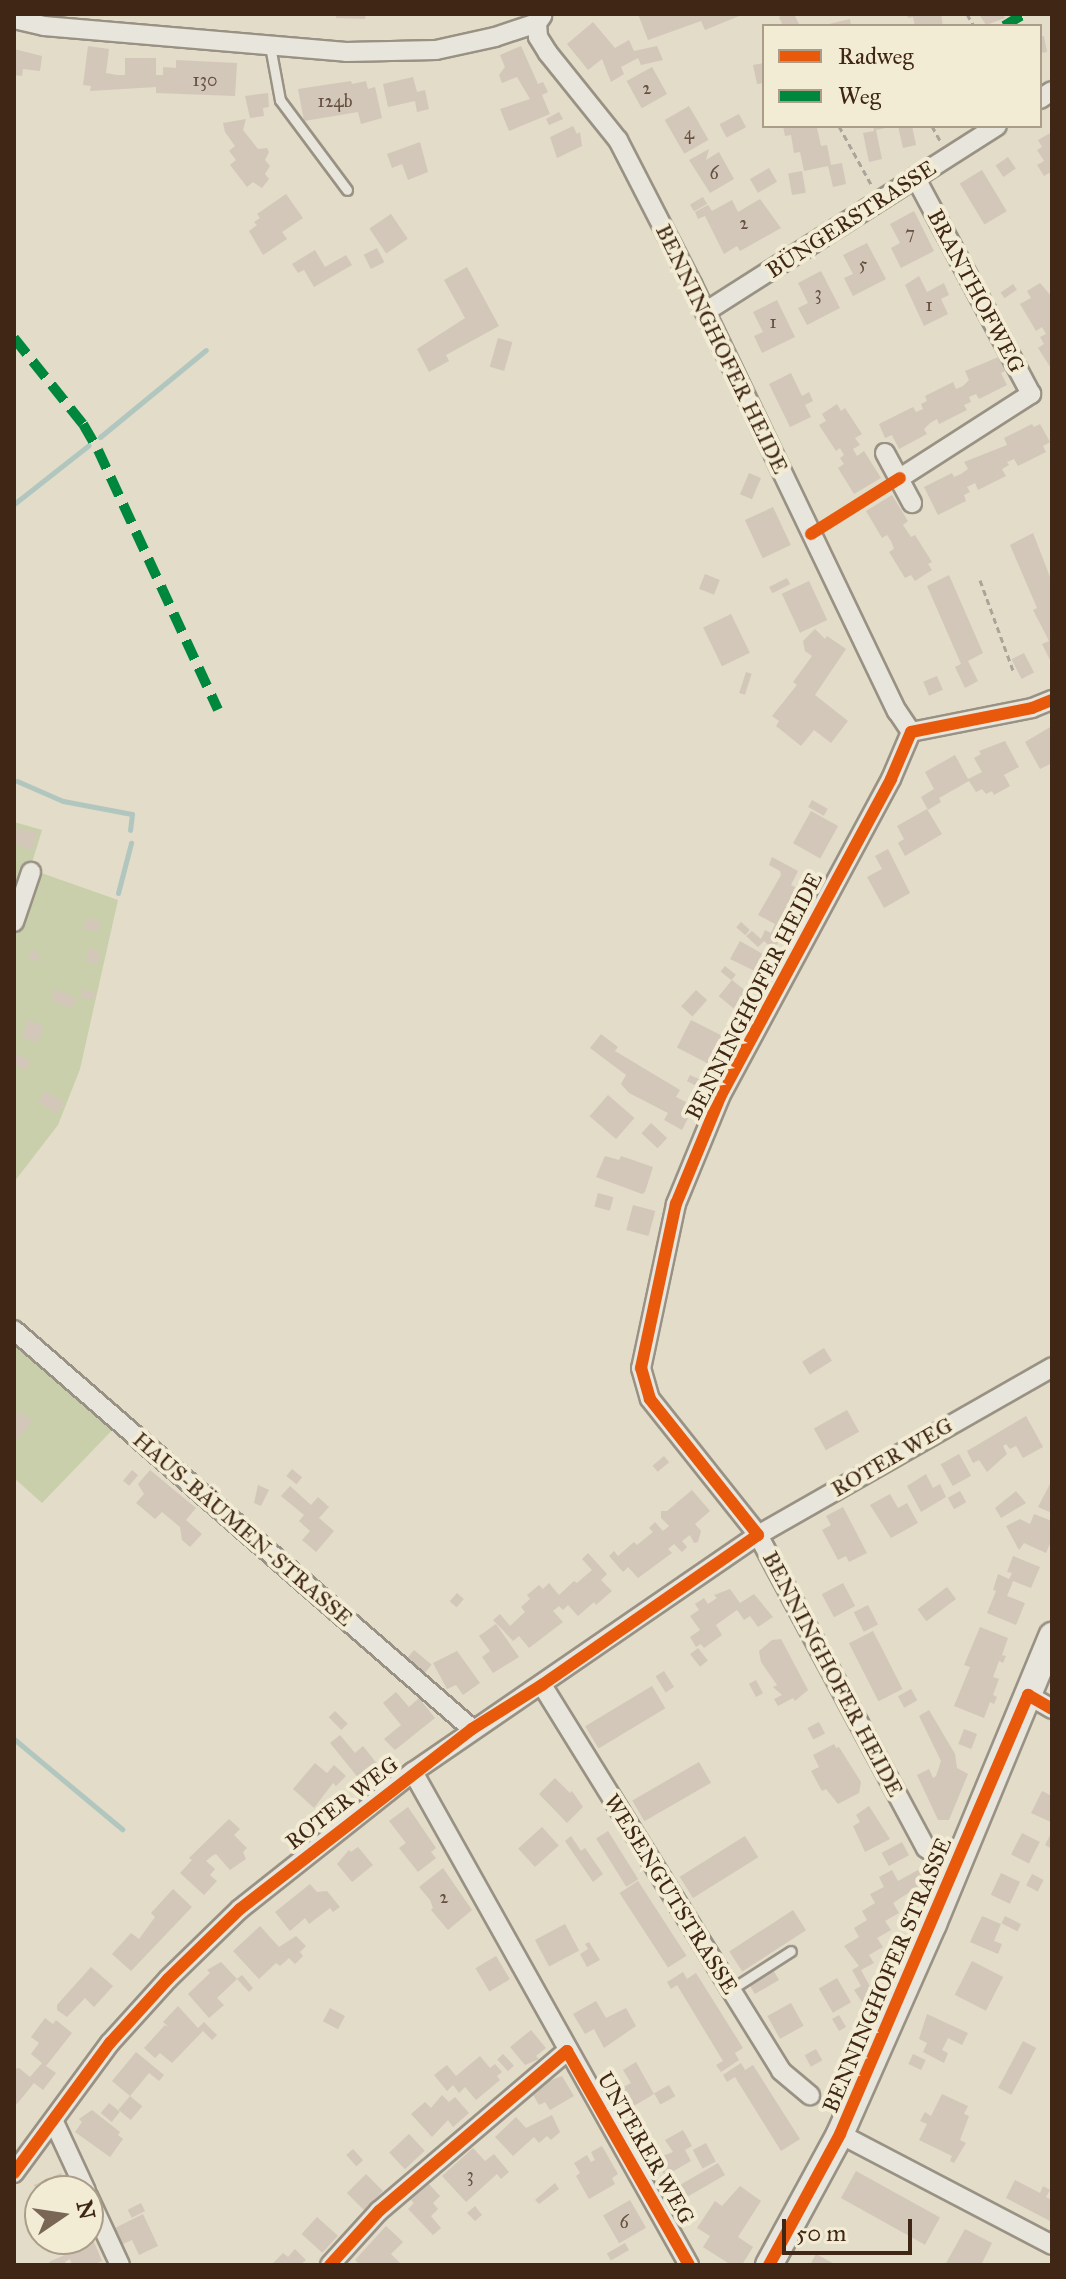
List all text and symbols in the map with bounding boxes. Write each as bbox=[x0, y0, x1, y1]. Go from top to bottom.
legend bbox=[762, 24, 1042, 128]
text: Radweg bbox=[838, 41, 914, 71]
house number: 130 bbox=[193, 69, 217, 91]
house number: 2 bbox=[643, 77, 651, 99]
text: Weg bbox=[838, 81, 881, 111]
house number: 124b bbox=[318, 90, 352, 112]
house number: 4 bbox=[684, 122, 694, 144]
street label: BÜNGERSTRASSE bbox=[761, 154, 941, 284]
house number: 6 bbox=[709, 162, 719, 184]
street label: BRANTHOFWEG bbox=[922, 205, 1030, 377]
house number: 2 bbox=[740, 212, 748, 234]
street label: BENNINGHOFER HEIDE bbox=[650, 220, 794, 478]
house number: 7 bbox=[905, 222, 915, 244]
house number: 5 bbox=[859, 253, 867, 275]
house number: 3 bbox=[814, 282, 822, 304]
house number: 1 bbox=[925, 294, 933, 316]
house number: 1 bbox=[769, 311, 777, 333]
street label: BENNINGHOFER HEIDE bbox=[680, 868, 828, 1124]
street label: ROTER WEG bbox=[827, 1412, 957, 1502]
street label: HAUS-BÄUMEN-STRASSE bbox=[128, 1426, 358, 1632]
street label: BENNINGHOFER HEIDE bbox=[757, 1547, 909, 1801]
street label: ROTER WEG bbox=[280, 1751, 404, 1855]
street label: WESENGUTSTRASSE bbox=[599, 1789, 743, 1999]
street label: BENNINGHOFER STRASSE bbox=[817, 1834, 957, 2116]
house number: 2 bbox=[440, 1886, 448, 1908]
street label: UNTERER WEG bbox=[592, 2067, 700, 2229]
house number: 3 bbox=[466, 2164, 474, 2186]
north arrow bbox=[24, 2175, 104, 2255]
text: N bbox=[71, 2198, 101, 2222]
scale bar bbox=[786, 2203, 916, 2253]
house number: 6 bbox=[619, 2211, 629, 2233]
text: 50 m bbox=[796, 2218, 846, 2248]

